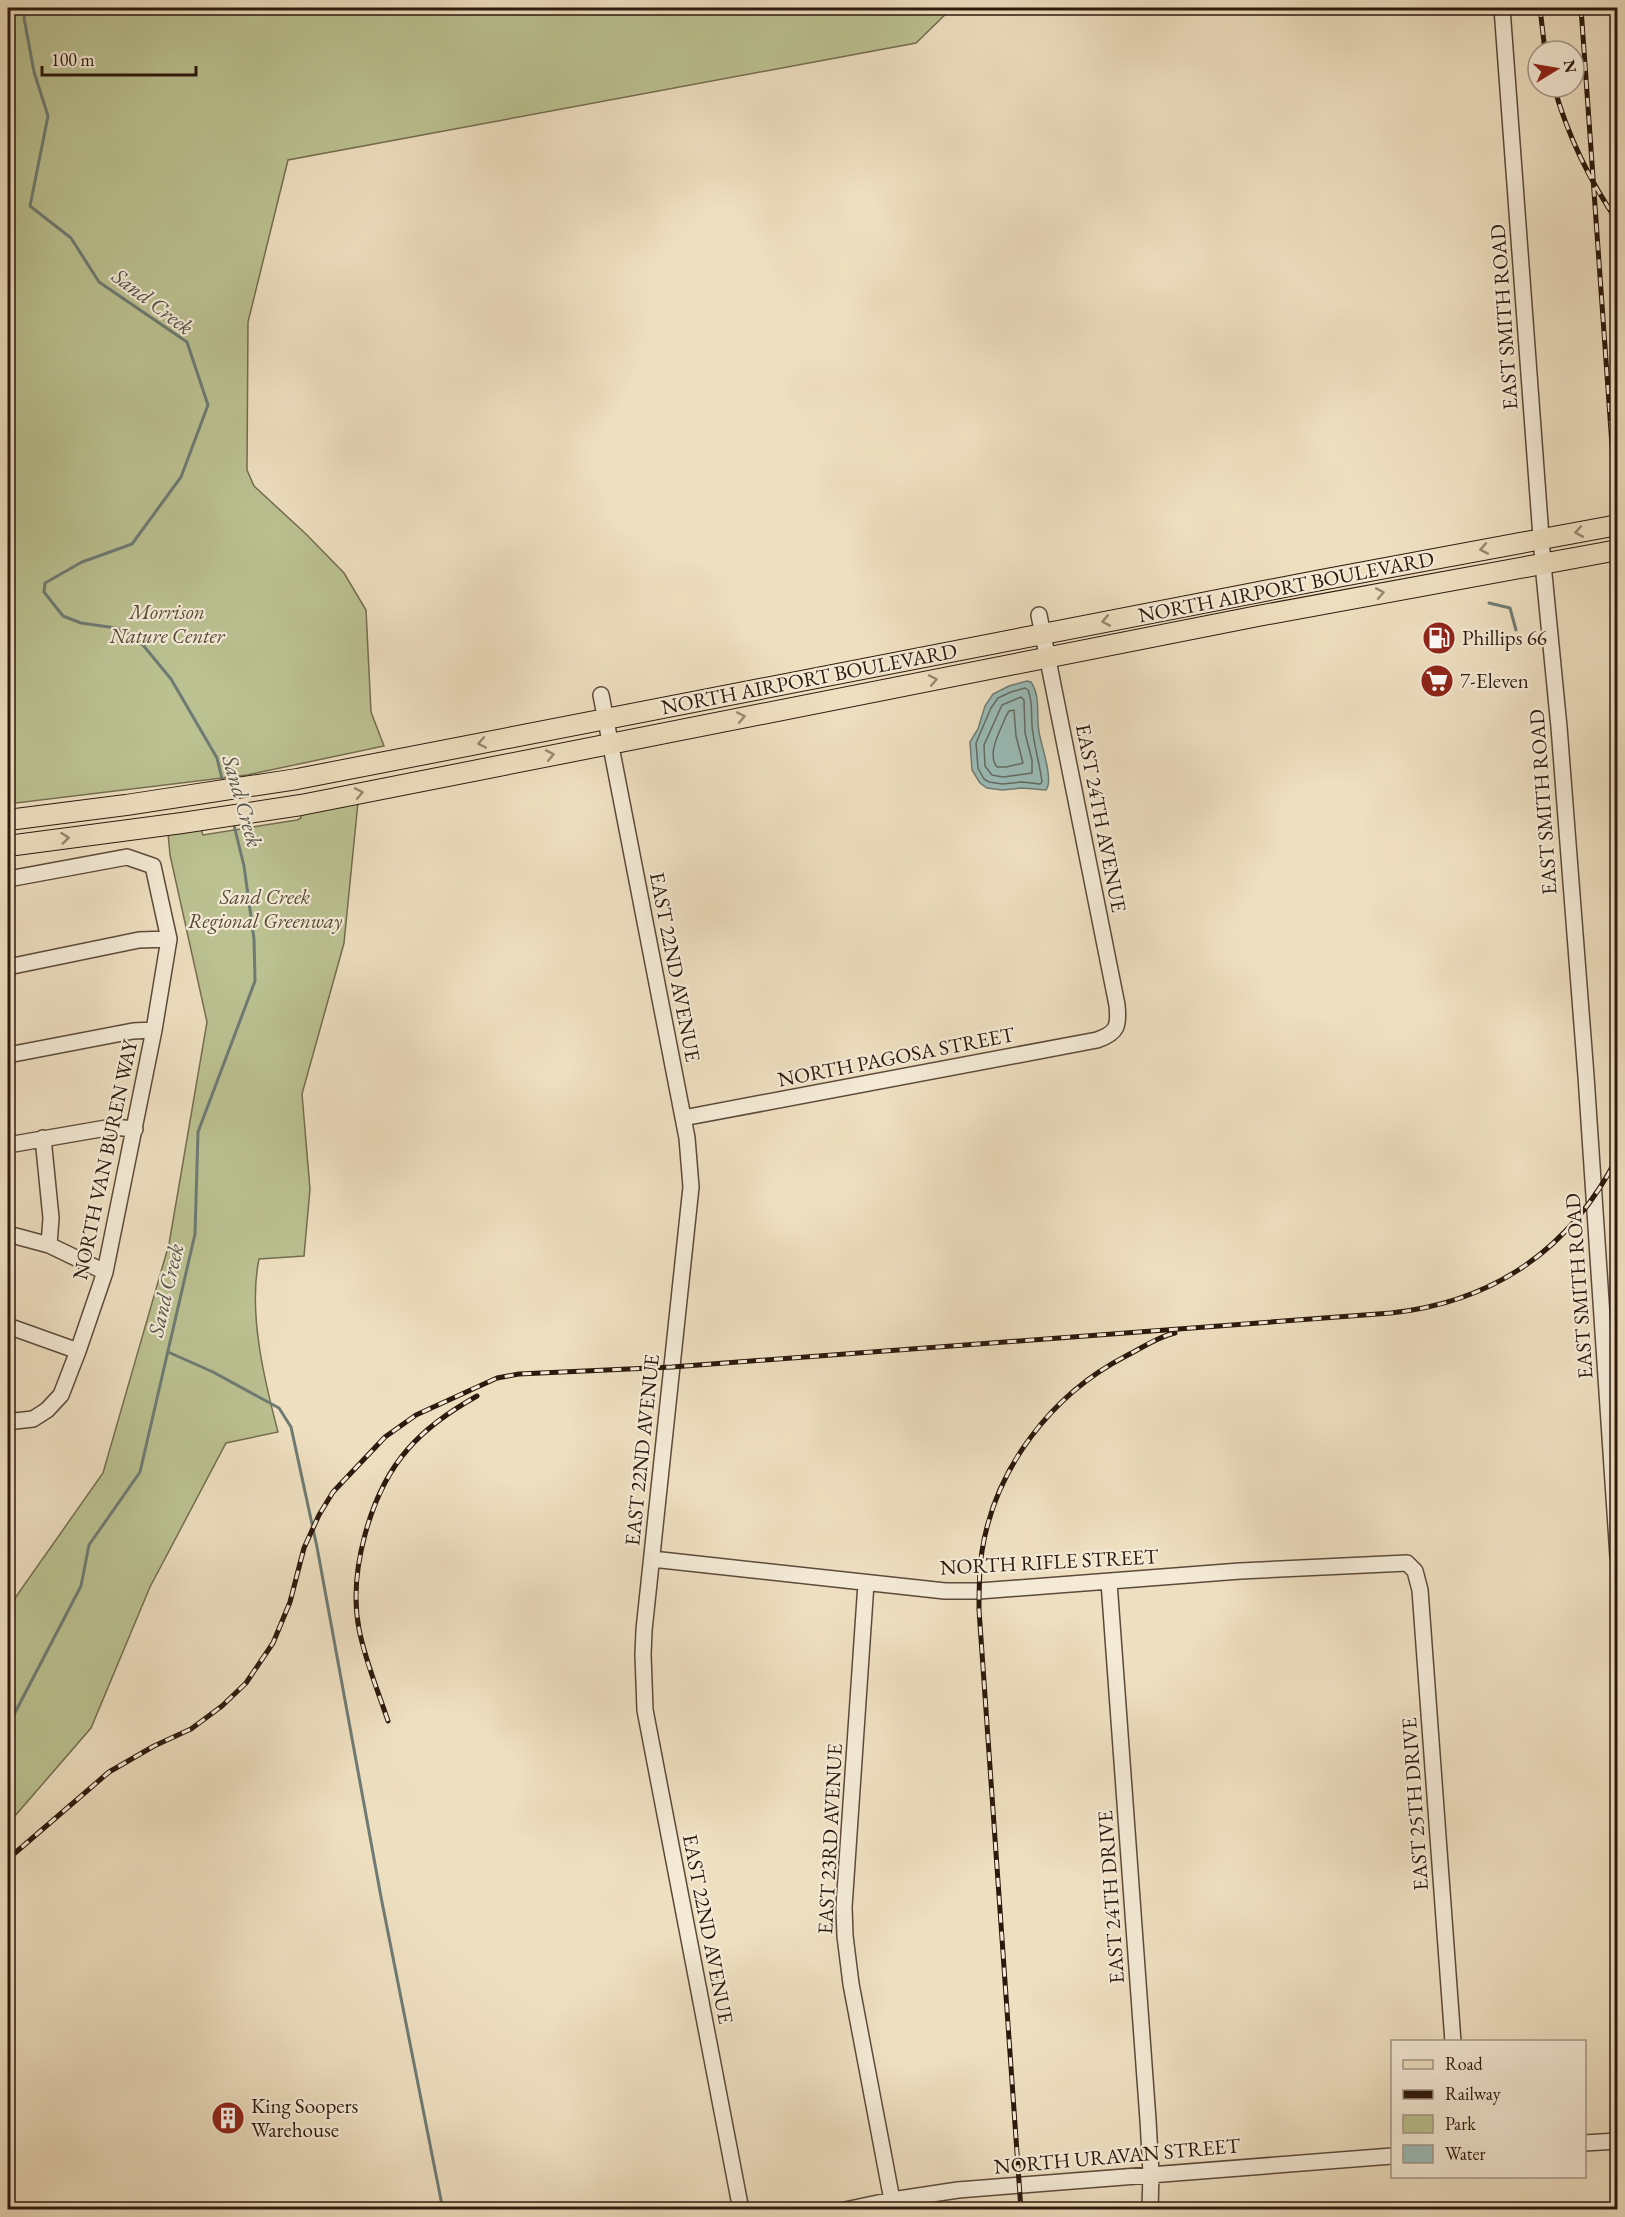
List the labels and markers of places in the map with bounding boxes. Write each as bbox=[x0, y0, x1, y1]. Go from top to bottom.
fuel station icon: Phillips 66 bbox=[1421, 620, 1457, 656]
place label: Phillips 66 bbox=[1462, 624, 1547, 651]
supermarket icon: 7-Eleven bbox=[1419, 663, 1455, 699]
place label: 7-Eleven bbox=[1460, 667, 1529, 694]
place label: King Soopers Warehouse bbox=[251, 2092, 359, 2143]
building icon: King Soopers Warehouse bbox=[210, 2100, 246, 2136]

